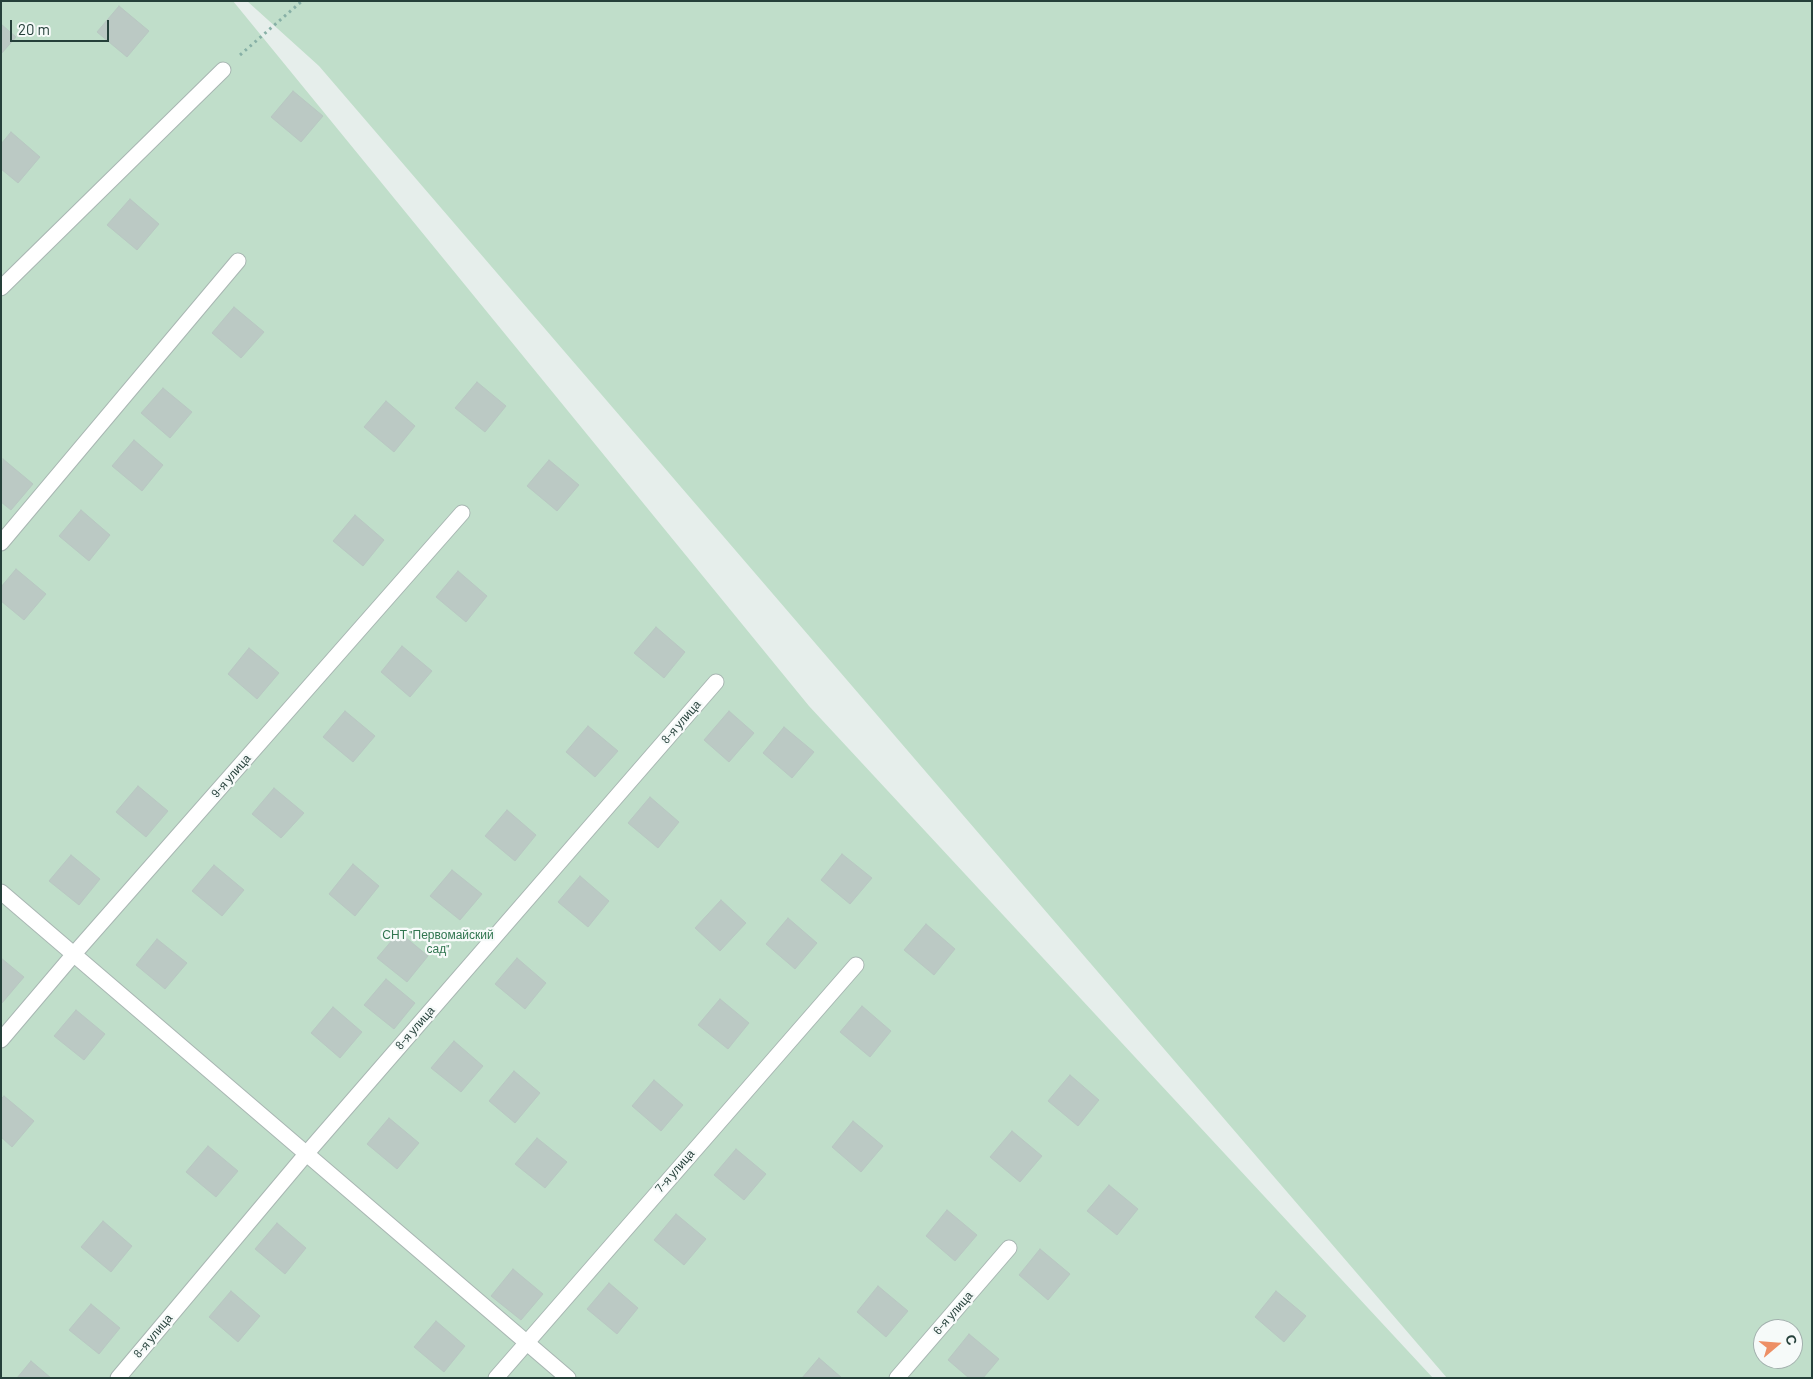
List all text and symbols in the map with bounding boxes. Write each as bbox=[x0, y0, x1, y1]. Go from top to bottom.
scale bar bbox=[12, 10, 111, 42]
text: 20 m bbox=[18, 20, 50, 38]
street label: 8-я улица bbox=[658, 697, 704, 747]
street label: 9-я улица bbox=[208, 751, 254, 801]
park label: СНТ "Первомайский сад" bbox=[382, 928, 494, 956]
street label: 8-я улица bbox=[392, 1003, 438, 1053]
street label: 7-я улица bbox=[652, 1147, 698, 1195]
street label: 6-я улица bbox=[930, 1288, 976, 1338]
street label: 8-я улица bbox=[130, 1311, 176, 1361]
north arrow bbox=[1753, 1319, 1803, 1369]
text: С bbox=[1782, 1332, 1801, 1347]

